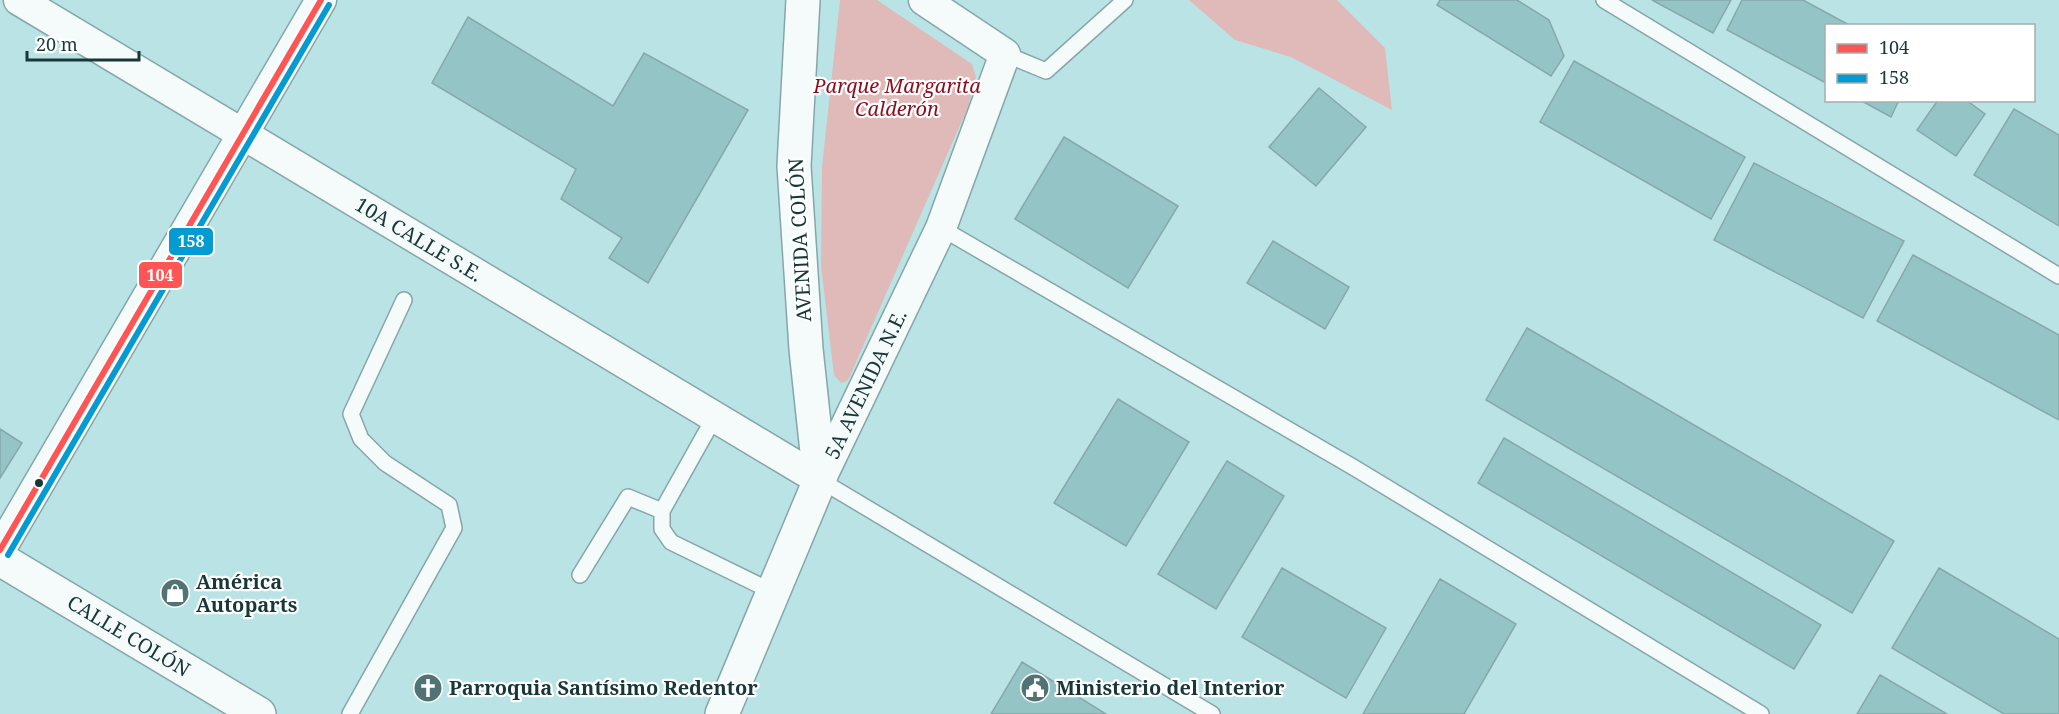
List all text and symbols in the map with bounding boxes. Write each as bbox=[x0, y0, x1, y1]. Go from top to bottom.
scale bar bbox=[27, 24, 140, 62]
legend bbox=[1825, 24, 2035, 102]
text: 20 m bbox=[36, 32, 78, 56]
text: 104 bbox=[1879, 35, 1909, 59]
text: 158 bbox=[1879, 65, 1909, 89]
park label: Parque Margarita Calderón bbox=[812, 72, 981, 122]
street label: AVENIDA COLÓN bbox=[782, 157, 817, 323]
street label: 10A CALLE S.E. bbox=[350, 191, 488, 288]
line badge: 158 bbox=[168, 227, 214, 256]
text: 158 bbox=[177, 230, 205, 252]
line badge: 104 bbox=[138, 261, 183, 289]
text: 104 bbox=[146, 264, 174, 286]
street label: 5A AVENIDA N.E. bbox=[818, 305, 913, 463]
unlabelled marker bbox=[33, 477, 45, 489]
place label: América Autoparts bbox=[196, 568, 297, 618]
shop icon: América Autoparts bbox=[159, 577, 191, 609]
street label: CALLE COLÓN bbox=[63, 588, 195, 683]
church icon: Parroquia Santísimo Redentor bbox=[412, 672, 444, 704]
public building icon: Ministerio del Interior bbox=[1019, 672, 1051, 704]
place label: Parroquia Santísimo Redentor bbox=[449, 674, 758, 701]
place label: Ministerio del Interior bbox=[1056, 674, 1285, 701]

